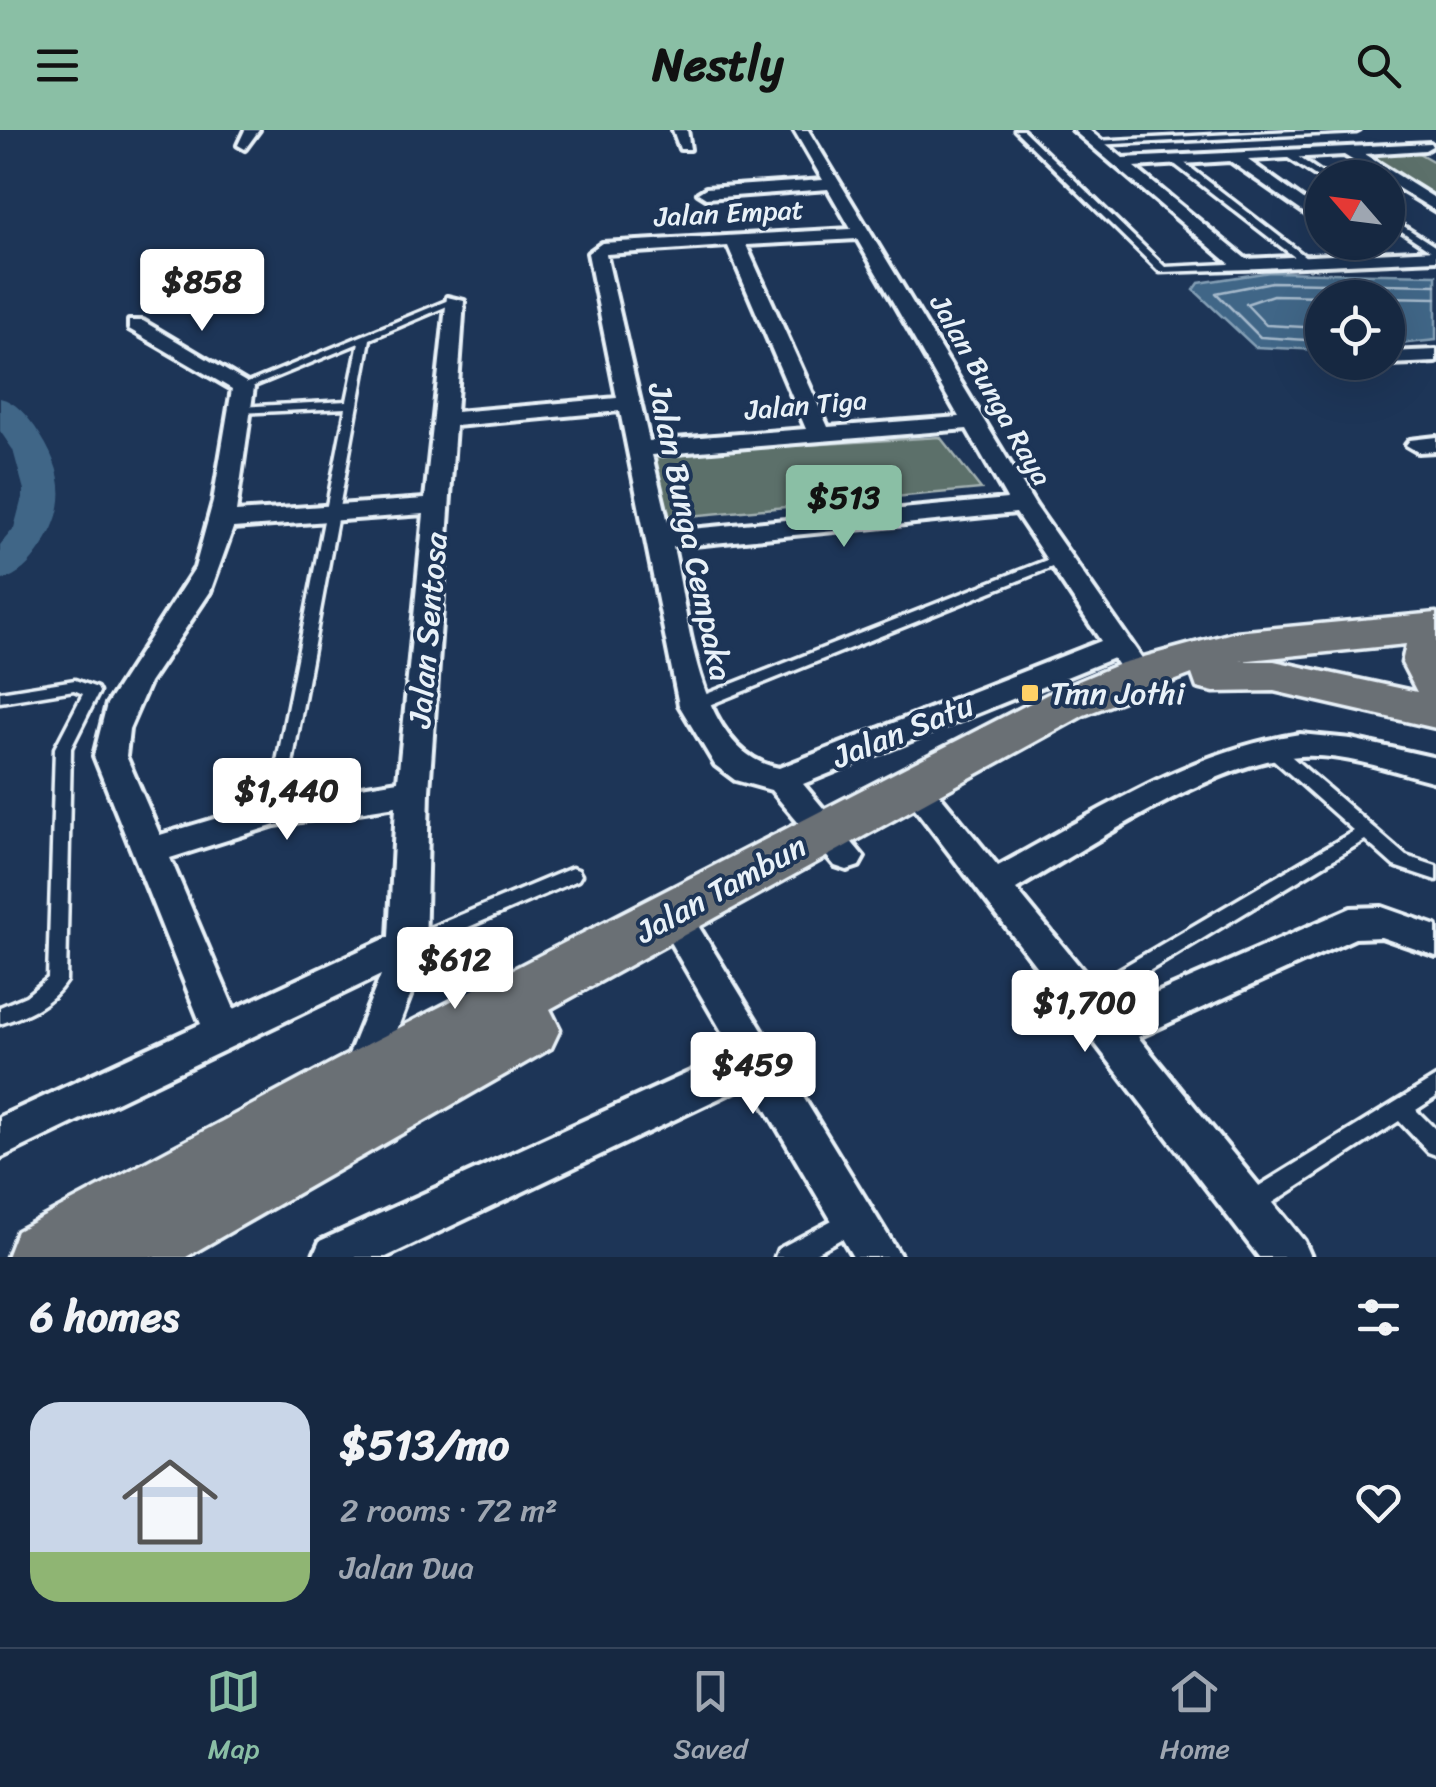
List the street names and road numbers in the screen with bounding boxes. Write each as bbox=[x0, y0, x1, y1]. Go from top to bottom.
street label: Jalan Empat bbox=[652, 185, 805, 241]
street label: Jalan Bunga Raya bbox=[916, 284, 1066, 495]
street label: Jalan Tiga bbox=[742, 375, 869, 435]
street label: Jalan Bunga Cempaka bbox=[630, 377, 749, 686]
street label: Jalan Sentosa bbox=[391, 529, 465, 731]
street label: Jalan Satu bbox=[823, 677, 982, 786]
street label: Jalan Tambun bbox=[624, 818, 817, 960]

